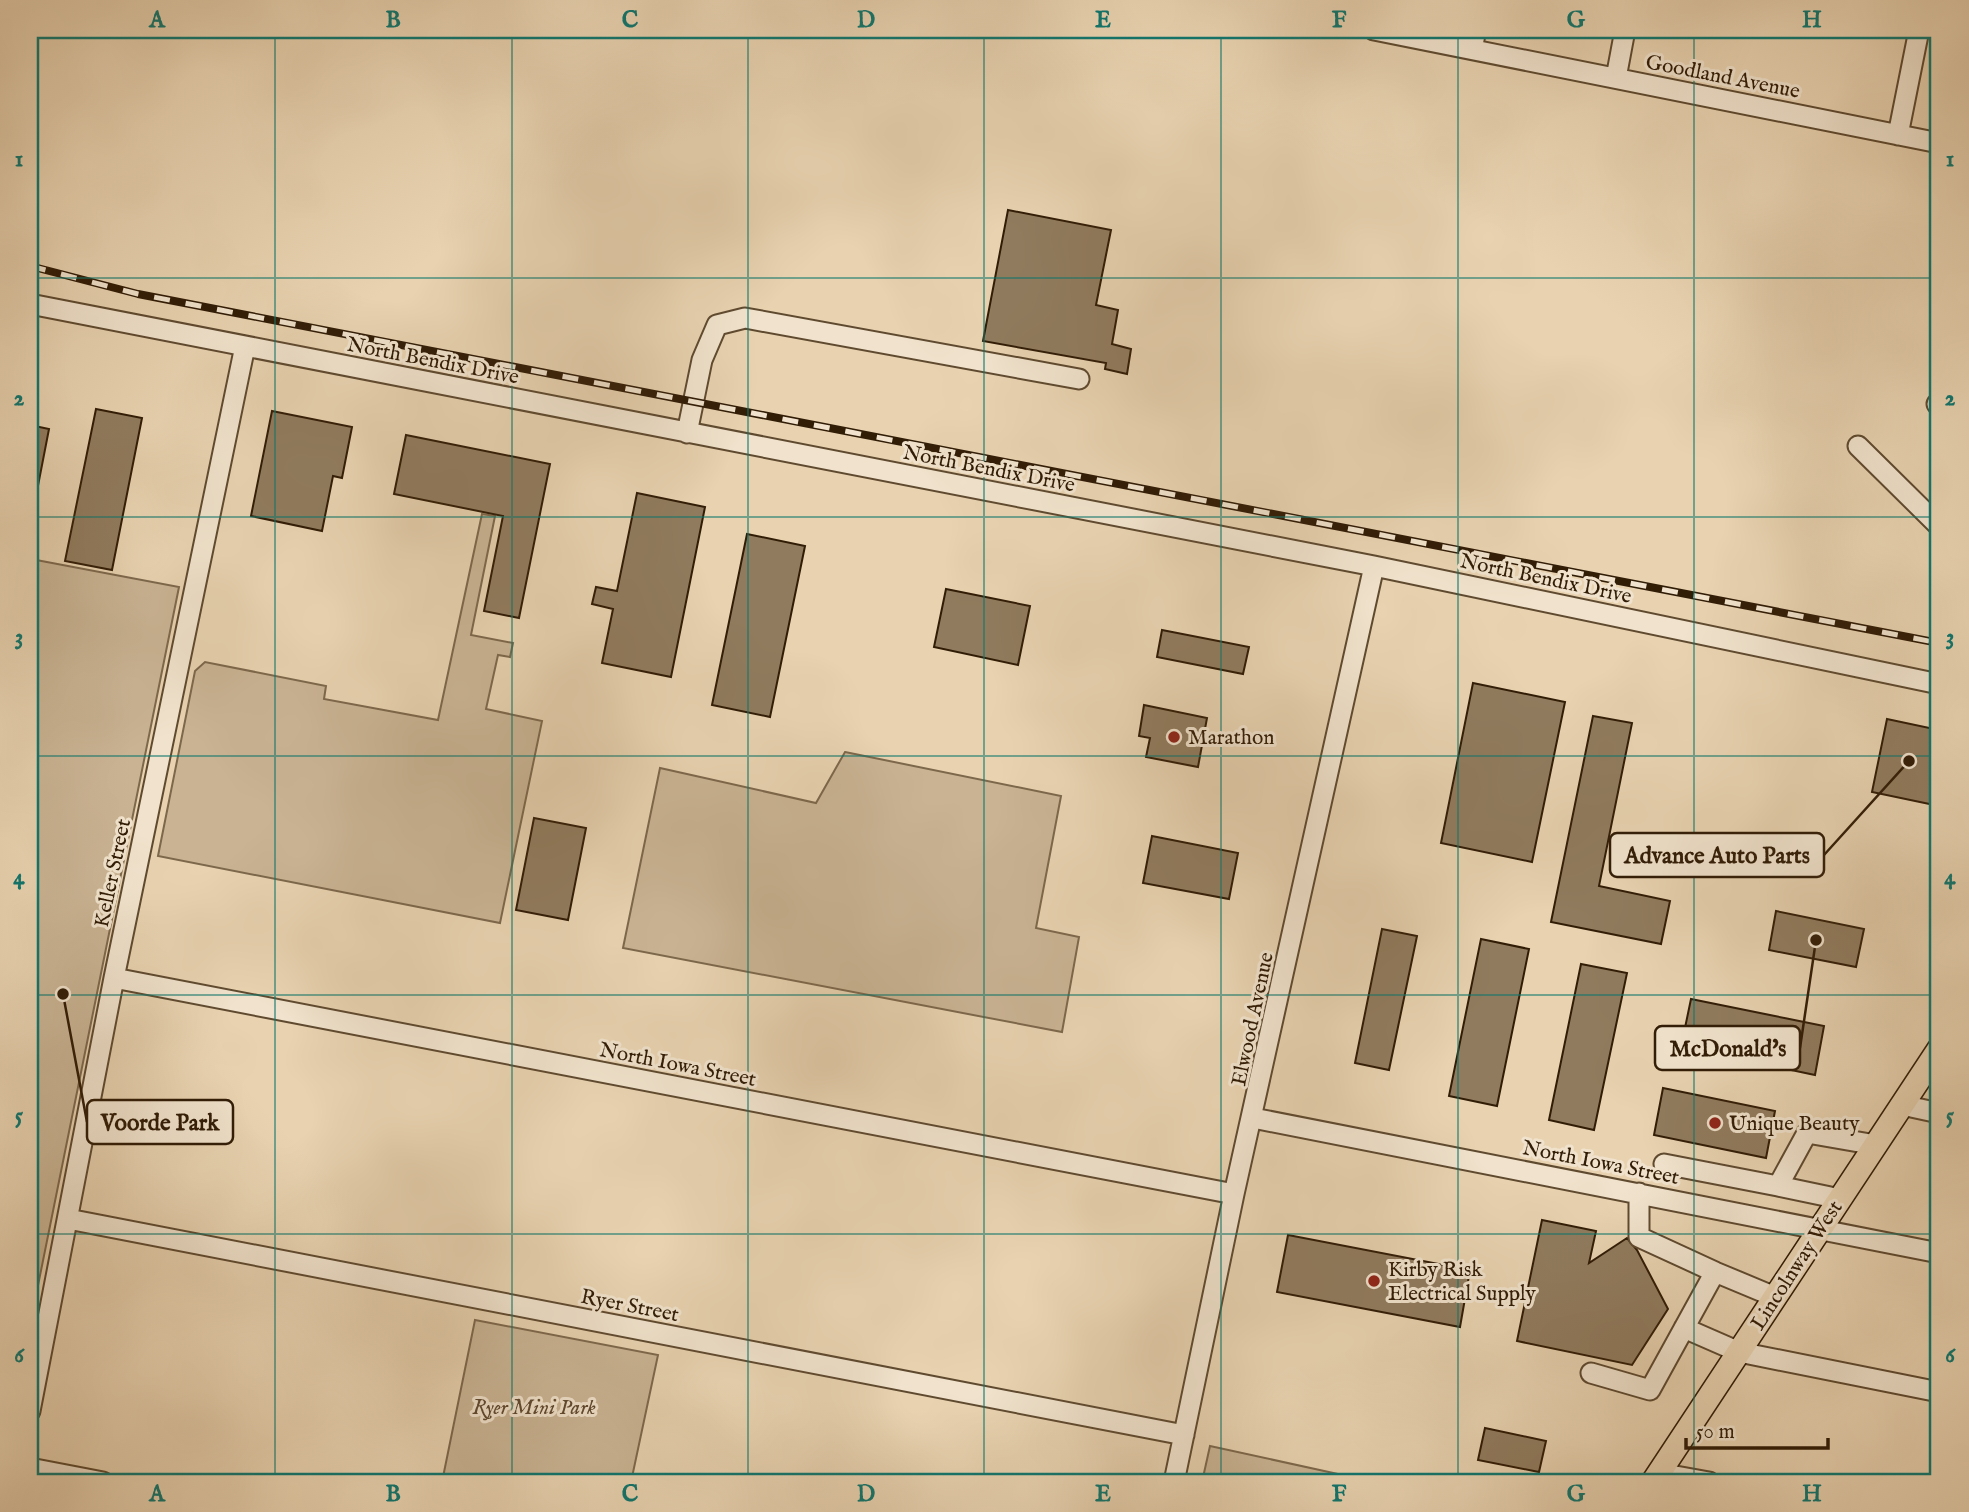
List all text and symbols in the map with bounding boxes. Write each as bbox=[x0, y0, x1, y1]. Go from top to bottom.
text: A bbox=[148, 6, 166, 35]
text: B bbox=[385, 6, 401, 35]
text: C bbox=[622, 6, 639, 35]
text: D bbox=[857, 6, 875, 35]
text: E bbox=[1095, 6, 1111, 35]
text: F bbox=[1332, 6, 1347, 35]
text: G bbox=[1567, 6, 1586, 35]
text: H bbox=[1802, 6, 1822, 35]
street label: Goodland Avenue bbox=[1643, 49, 1802, 106]
text: 1 bbox=[15, 145, 23, 174]
text: 1 bbox=[1946, 145, 1954, 174]
street label: North Bendix Drive bbox=[344, 332, 521, 391]
text: 2 bbox=[14, 384, 25, 413]
text: 2 bbox=[1945, 384, 1956, 413]
street label: North Bendix Drive bbox=[900, 440, 1077, 499]
street label: North Bendix Drive bbox=[1457, 548, 1634, 611]
text: 3 bbox=[15, 623, 23, 652]
text: 3 bbox=[1946, 623, 1954, 652]
place label: Marathon bbox=[1188, 725, 1274, 752]
marker: Marathon bbox=[1166, 729, 1182, 745]
street label: Keller Street bbox=[89, 817, 138, 930]
callout: Advance Auto Parts bbox=[1610, 833, 1824, 877]
text: Advance Auto Parts bbox=[1623, 842, 1810, 871]
text: 4 bbox=[13, 863, 25, 892]
text: 4 bbox=[1944, 863, 1956, 892]
street label: Elwood Avenue bbox=[1226, 950, 1281, 1089]
callout: McDonald's bbox=[1655, 1026, 1800, 1070]
text: McDonald's bbox=[1670, 1035, 1786, 1064]
street label: North Iowa Street bbox=[597, 1037, 758, 1094]
callout: Voorde Park bbox=[87, 1100, 233, 1144]
text: 5 bbox=[15, 1102, 24, 1131]
text: 5 bbox=[1946, 1102, 1955, 1131]
text: Voorde Park bbox=[100, 1109, 220, 1138]
place label: Unique Beauty bbox=[1729, 1111, 1860, 1138]
marker: Unique Beauty bbox=[1707, 1115, 1723, 1131]
street label: North Iowa Street bbox=[1520, 1135, 1681, 1192]
street label: Lincolnway West bbox=[1745, 1196, 1849, 1336]
place label: Kirby Risk Electrical Supply bbox=[1388, 1257, 1537, 1308]
marker: Kirby Risk Electrical Supply bbox=[1366, 1273, 1382, 1289]
street label: Ryer Street bbox=[578, 1284, 681, 1329]
text: 6 bbox=[14, 1341, 25, 1370]
text: 6 bbox=[1945, 1341, 1956, 1370]
park label: Ryer Mini Park bbox=[472, 1395, 596, 1422]
scale bar bbox=[1686, 1407, 1827, 1451]
text: 50 m bbox=[1696, 1419, 1735, 1446]
text: A bbox=[148, 1480, 166, 1509]
text: B bbox=[385, 1480, 401, 1509]
text: C bbox=[622, 1480, 639, 1509]
text: D bbox=[857, 1480, 875, 1509]
text: E bbox=[1095, 1480, 1111, 1509]
text: F bbox=[1332, 1480, 1347, 1509]
text: G bbox=[1567, 1480, 1586, 1509]
text: H bbox=[1802, 1480, 1822, 1509]

